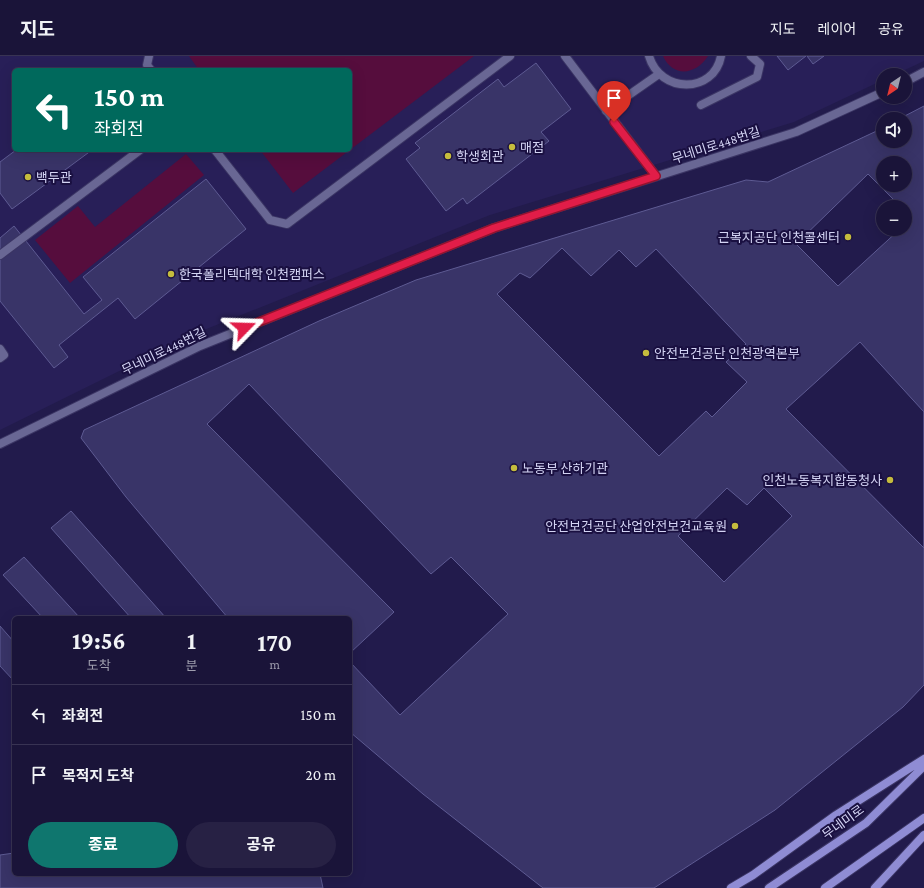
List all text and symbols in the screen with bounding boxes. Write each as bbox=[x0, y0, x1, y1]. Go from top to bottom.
text: 지도 bbox=[20, 19, 55, 40]
text: 지도 bbox=[770, 21, 796, 37]
text: 레이어 bbox=[818, 21, 856, 37]
text: 공유 bbox=[878, 21, 904, 37]
north arrow bbox=[876, 68, 912, 104]
map controls bbox=[876, 68, 912, 236]
text: 150 m bbox=[94, 81, 164, 112]
pin bbox=[597, 81, 631, 122]
icon: left bbox=[28, 84, 80, 136]
icon: arrive bbox=[603, 87, 625, 109]
button: sound bbox=[876, 112, 912, 148]
text: 좌회전 bbox=[94, 119, 144, 139]
street label: 무네미로448번길 bbox=[670, 124, 762, 166]
place label: 매점 bbox=[520, 140, 544, 155]
marker: 매점 bbox=[507, 142, 517, 152]
place label: 학생회관 bbox=[456, 149, 504, 164]
marker: 학생회관 bbox=[443, 151, 453, 161]
button: + bbox=[876, 156, 912, 192]
place label: 백두관 bbox=[36, 170, 72, 185]
marker: 백두관 bbox=[23, 172, 33, 182]
button: − bbox=[876, 200, 912, 236]
place label: 근복지공단 인천콜센터 bbox=[718, 230, 840, 245]
marker: 근복지공단 인천콜센터 bbox=[843, 232, 853, 242]
place label: 한국폴리텍대학 인천캠퍼스 bbox=[179, 267, 325, 282]
marker: 한국폴리텍대학 인천캠퍼스 bbox=[166, 269, 176, 279]
position arrow bbox=[223, 307, 265, 349]
street label: 무네미로448번길 bbox=[119, 324, 209, 378]
place label: 안전보건공단 인천광역본부 bbox=[654, 346, 800, 361]
marker: 안전보건공단 인천광역본부 bbox=[641, 348, 651, 358]
place label: 노동부 산하기관 bbox=[522, 461, 608, 476]
marker: 노동부 산하기관 bbox=[509, 463, 519, 473]
place label: 인천노동복지합동청사 bbox=[762, 473, 882, 488]
marker: 인천노동복지합동청사 bbox=[885, 475, 895, 485]
place label: 안전보건공단 산업안전보건교육원 bbox=[545, 519, 727, 534]
marker: 안전보건공단 산업안전보건교육원 bbox=[730, 521, 740, 531]
text: 19:56 bbox=[72, 627, 126, 654]
text: 1 bbox=[187, 627, 196, 654]
text: 170 bbox=[257, 629, 292, 656]
text: m bbox=[269, 657, 280, 672]
text: 도착 bbox=[87, 658, 111, 673]
text: 분 bbox=[185, 658, 197, 673]
icon: left bbox=[28, 704, 50, 726]
text: 150 m bbox=[301, 707, 336, 723]
text: 좌회전 bbox=[62, 708, 103, 724]
icon: arrive bbox=[28, 764, 50, 786]
text: 20 m bbox=[306, 767, 336, 783]
text: 목적지 도착 bbox=[62, 768, 134, 784]
street label: 무네미로 bbox=[819, 802, 867, 842]
button: 종료 bbox=[28, 822, 178, 868]
button: 공유 bbox=[186, 822, 336, 868]

